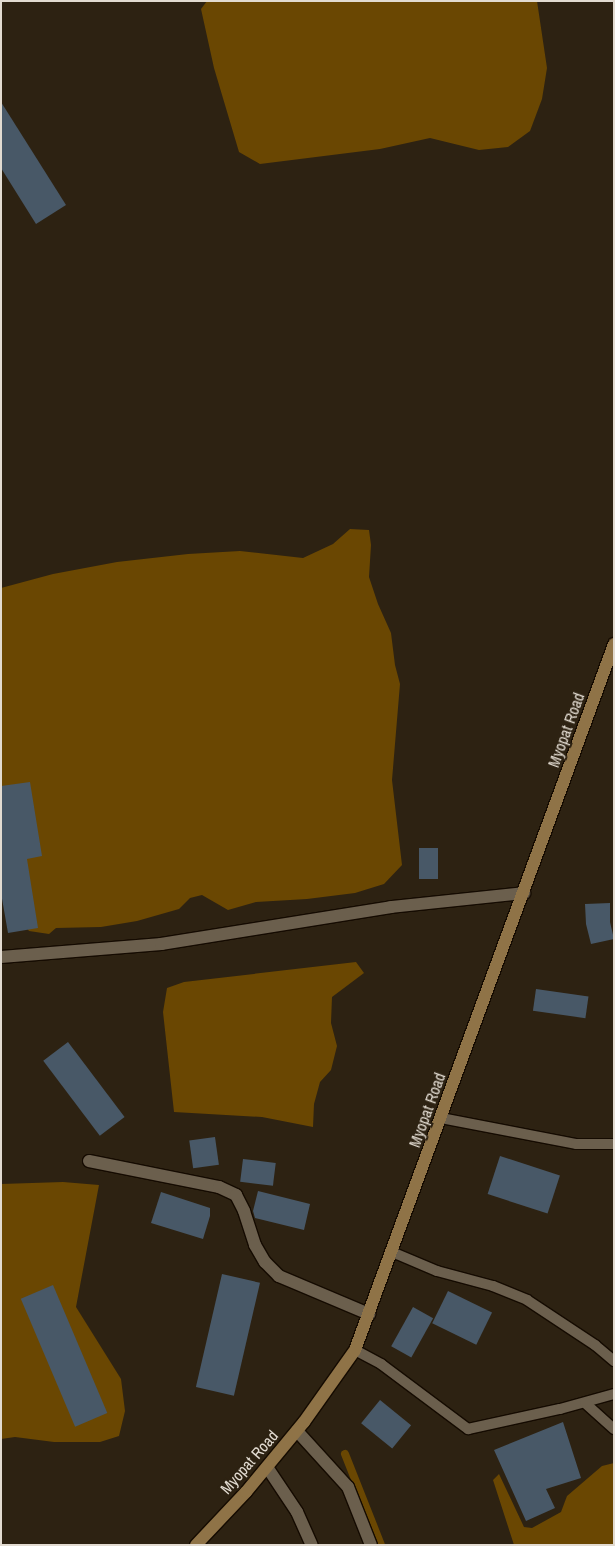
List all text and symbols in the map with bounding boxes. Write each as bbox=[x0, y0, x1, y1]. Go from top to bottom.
street label: Myopat Road bbox=[544, 690, 588, 770]
street label: Myopat Road bbox=[405, 1070, 449, 1150]
street label: Myopat Road bbox=[216, 1426, 282, 1498]

